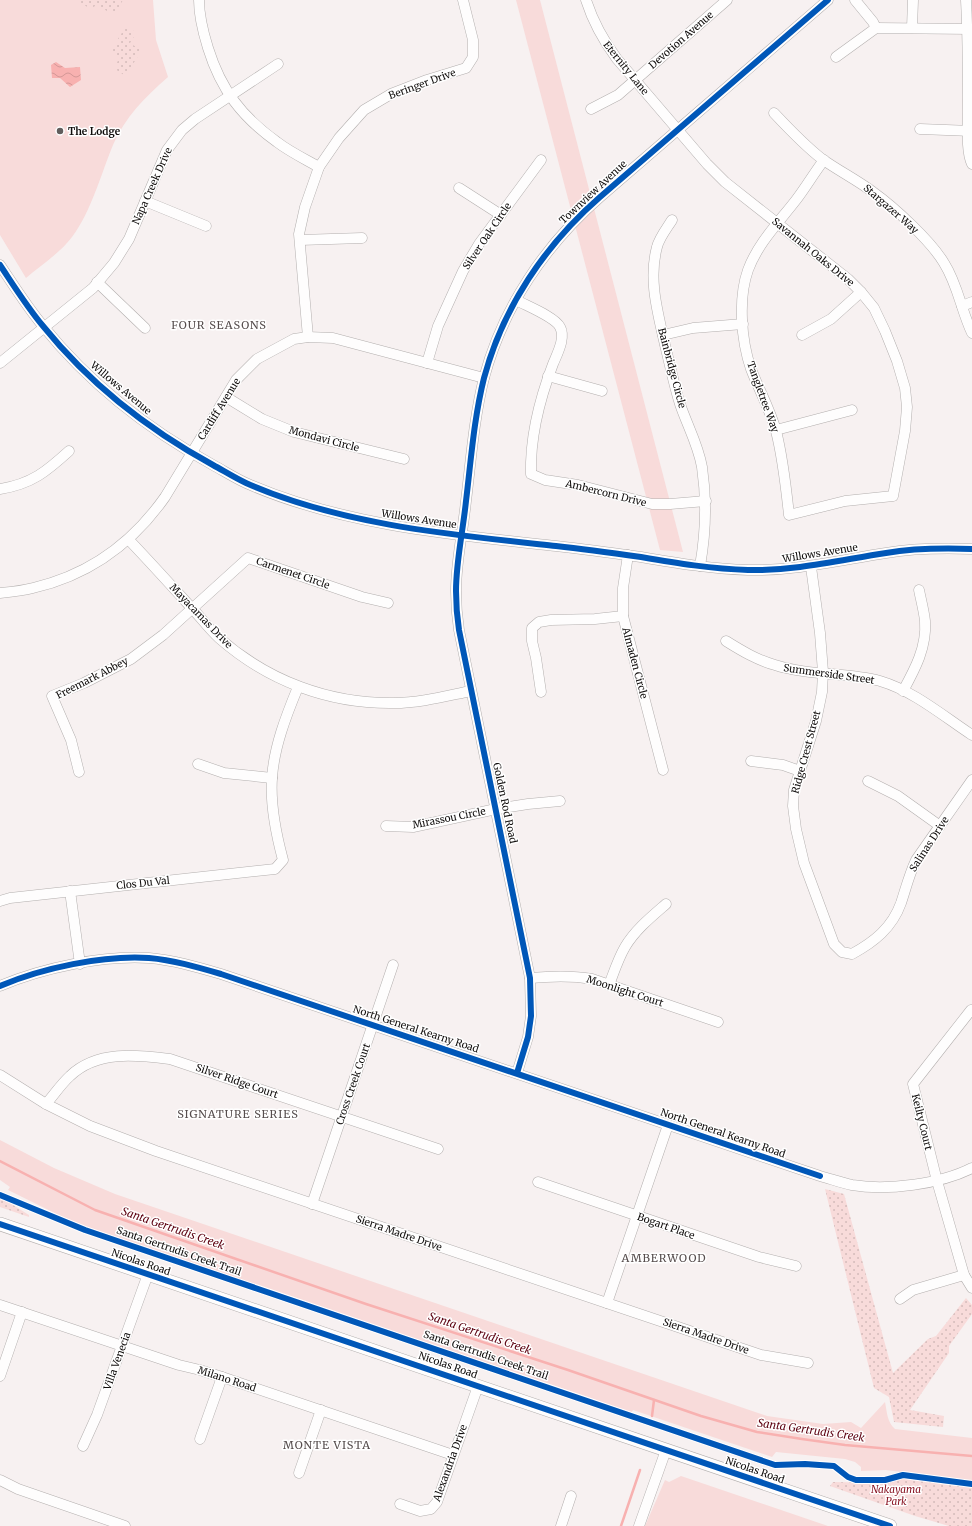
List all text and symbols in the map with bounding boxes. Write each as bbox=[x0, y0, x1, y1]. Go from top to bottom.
street label: Devotion Avenue bbox=[646, 8, 716, 72]
street label: Eternity Lane bbox=[600, 39, 652, 97]
street label: Beringer Drive bbox=[387, 66, 457, 102]
place label: The Lodge bbox=[68, 125, 121, 138]
marker: The Lodge bbox=[55, 126, 65, 136]
street label: Napa Creek Drive bbox=[129, 146, 175, 226]
street label: Townview Avenue bbox=[557, 157, 629, 227]
street label: Stargazer Way bbox=[861, 181, 921, 237]
street label: Silver Oak Circle bbox=[460, 200, 514, 272]
street label: Savannah Oaks Drive bbox=[769, 215, 857, 289]
district label: FOUR SEASONS bbox=[171, 318, 267, 332]
street label: Bainbridge Circle bbox=[655, 326, 689, 410]
street label: Willows Avenue bbox=[87, 358, 154, 417]
street label: Tangletree Way bbox=[744, 360, 782, 435]
street label: Cardiff Avenue bbox=[195, 376, 243, 442]
street label: Mondavi Circle bbox=[287, 423, 361, 455]
street label: Ambercorn Drive bbox=[563, 476, 648, 509]
street label: Willows Avenue bbox=[379, 506, 458, 531]
street label: Willows Avenue bbox=[780, 541, 859, 566]
street label: Carmenet Circle bbox=[255, 554, 331, 592]
street label: Mayacamas Drive bbox=[167, 581, 235, 651]
street label: Almaden Circle bbox=[619, 625, 651, 700]
street label: Freemark Abbey bbox=[54, 654, 130, 702]
street label: Summerside Street bbox=[783, 661, 875, 687]
street label: Ridge Crest Street bbox=[789, 709, 823, 795]
street label: Golden Rod Road bbox=[490, 761, 520, 845]
street label: Mirassou Circle bbox=[411, 805, 487, 831]
street label: Salinas Drive bbox=[906, 814, 952, 874]
street label: Clos Du Val bbox=[116, 874, 170, 892]
street label: Moonlight Court bbox=[585, 972, 665, 1010]
street label: North General Kearny Road bbox=[351, 1002, 481, 1056]
street label: Cross Creek Court bbox=[333, 1041, 373, 1127]
street label: Silver Ridge Court bbox=[194, 1061, 280, 1101]
street label: Keilty Court bbox=[909, 1093, 935, 1151]
street label: North General Kearny Road bbox=[659, 1105, 787, 1161]
district label: SIGNATURE SERIES bbox=[177, 1107, 299, 1121]
water label: Santa Gertrudis Creek bbox=[120, 1204, 226, 1252]
street label: Bogart Place bbox=[636, 1210, 696, 1242]
street label: Sierra Madre Drive bbox=[354, 1212, 444, 1254]
street label: Santa Gertrudis Creek Trail bbox=[115, 1224, 243, 1278]
street label: Nicolas Road bbox=[110, 1246, 172, 1278]
district label: AMBERWOOD bbox=[621, 1251, 706, 1265]
water label: Santa Gertrudis Creek bbox=[427, 1309, 533, 1357]
street label: Sierra Madre Drive bbox=[661, 1315, 751, 1357]
street label: Santa Gertrudis Creek Trail bbox=[422, 1328, 550, 1382]
street label: Villa Venecia bbox=[100, 1330, 134, 1393]
street label: Nicolas Road bbox=[417, 1349, 479, 1381]
street label: Milano Road bbox=[196, 1363, 258, 1395]
water label: Santa Gertrudis Creek bbox=[757, 1416, 865, 1444]
street label: Alexandria Drive bbox=[430, 1423, 470, 1504]
district label: MONTE VISTA bbox=[283, 1438, 371, 1452]
street label: Nicolas Road bbox=[724, 1454, 786, 1486]
park label: Nakayama Park bbox=[871, 1483, 921, 1508]

